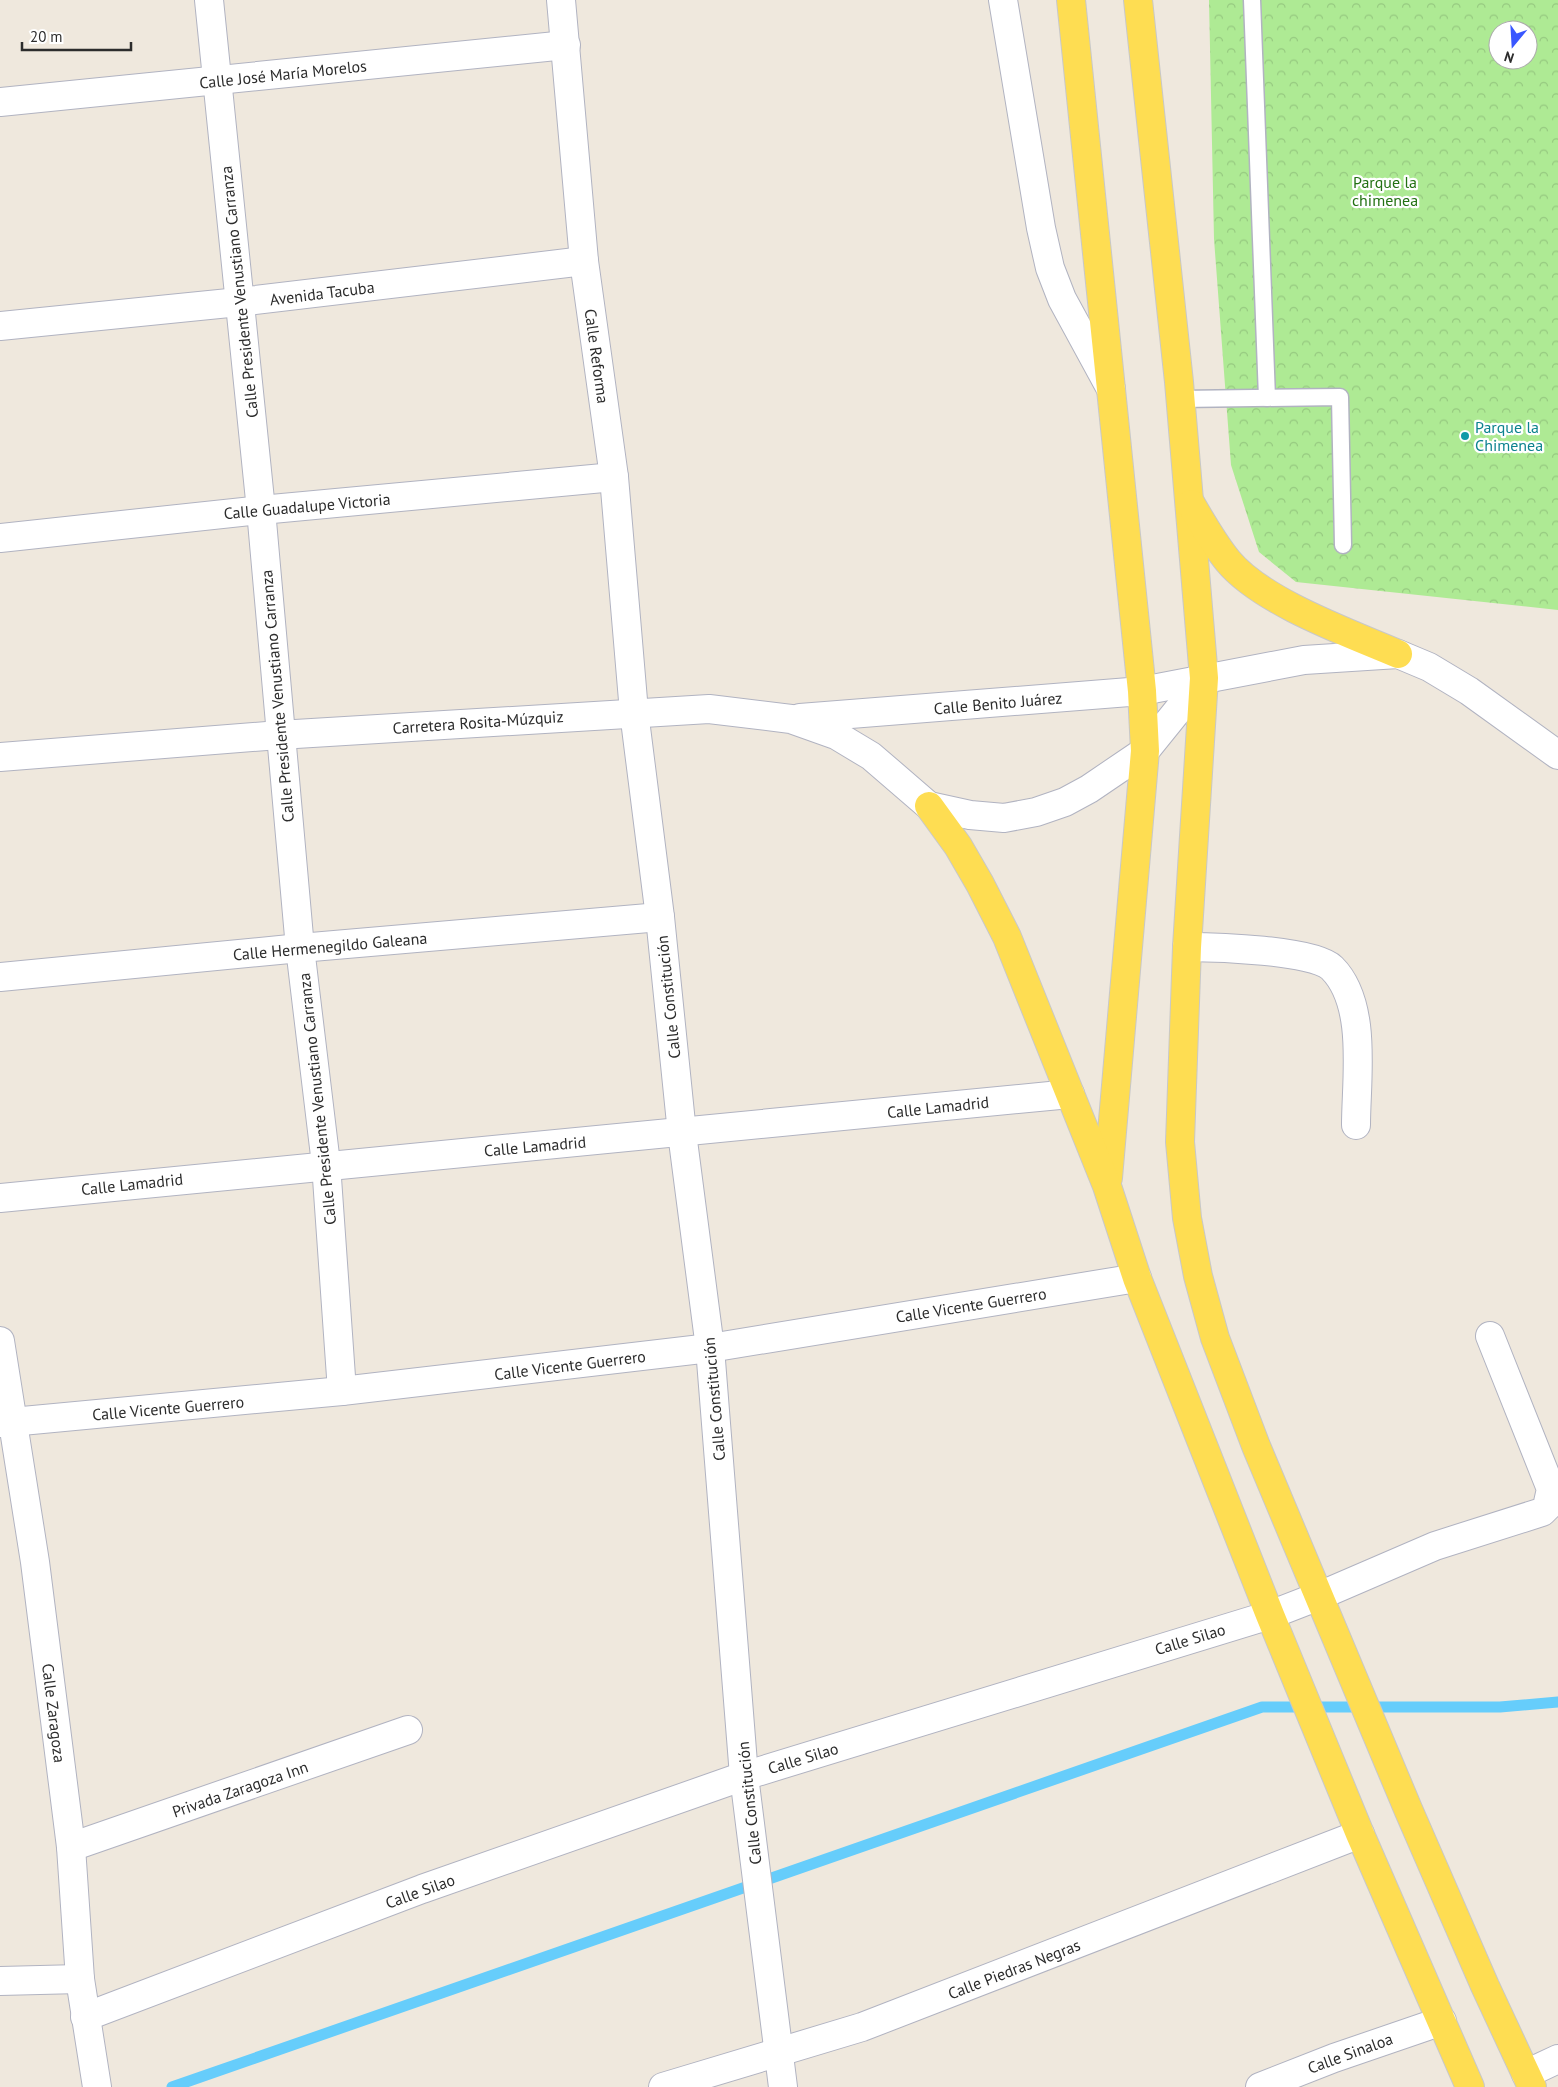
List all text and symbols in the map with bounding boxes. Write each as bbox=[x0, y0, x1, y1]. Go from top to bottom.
scale bar bbox=[22, 20, 131, 52]
north arrow bbox=[1488, 20, 1538, 70]
text: 20 m bbox=[30, 27, 63, 46]
text: N bbox=[1502, 47, 1516, 67]
street label: Calle José María Morelos bbox=[198, 55, 368, 93]
street label: Calle Presidente Venustiano Carranza bbox=[216, 165, 262, 419]
park label: Parque la chimenea bbox=[1352, 172, 1418, 210]
street label: Avenida Tacuba bbox=[268, 277, 376, 309]
street label: Calle Reforma bbox=[580, 307, 614, 405]
place label: Parque la Chimenea bbox=[1475, 417, 1543, 455]
marker: Parque la Chimenea bbox=[1459, 430, 1471, 442]
street label: Calle Guadalupe Victoria bbox=[223, 489, 391, 523]
street label: Calle Presidente Venustiano Carranza bbox=[256, 569, 298, 823]
street label: Calle Benito Juárez bbox=[933, 687, 1063, 719]
street label: Carretera Rosita-Múzquiz bbox=[392, 706, 564, 738]
street label: Calle Hermenegildo Galeana bbox=[232, 928, 428, 964]
street label: Calle Constitución bbox=[652, 934, 684, 1060]
street label: Calle Presidente Venustiano Carranza bbox=[294, 972, 340, 1226]
street label: Calle Lamadrid bbox=[886, 1092, 990, 1122]
street label: Calle Lamadrid bbox=[483, 1132, 587, 1160]
street label: Calle Lamadrid bbox=[80, 1169, 184, 1199]
street label: Calle Vicente Guerrero bbox=[894, 1283, 1048, 1327]
street label: Calle Constitución bbox=[699, 1336, 729, 1462]
street label: Calle Vicente Guerrero bbox=[493, 1346, 647, 1384]
street label: Calle Vicente Guerrero bbox=[91, 1391, 245, 1425]
street label: Calle Silao bbox=[1152, 1619, 1228, 1659]
street label: Calle Zaragoza bbox=[38, 1662, 70, 1764]
street label: Calle Silao bbox=[765, 1738, 841, 1778]
street label: Calle Constitución bbox=[733, 1740, 765, 1866]
street label: Privada Zaragoza Inn bbox=[169, 1756, 311, 1822]
street label: Calle Silao bbox=[383, 1869, 457, 1913]
street label: Calle Piedras Negras bbox=[945, 1934, 1083, 2003]
street label: Calle Sinaloa bbox=[1305, 2028, 1395, 2078]

